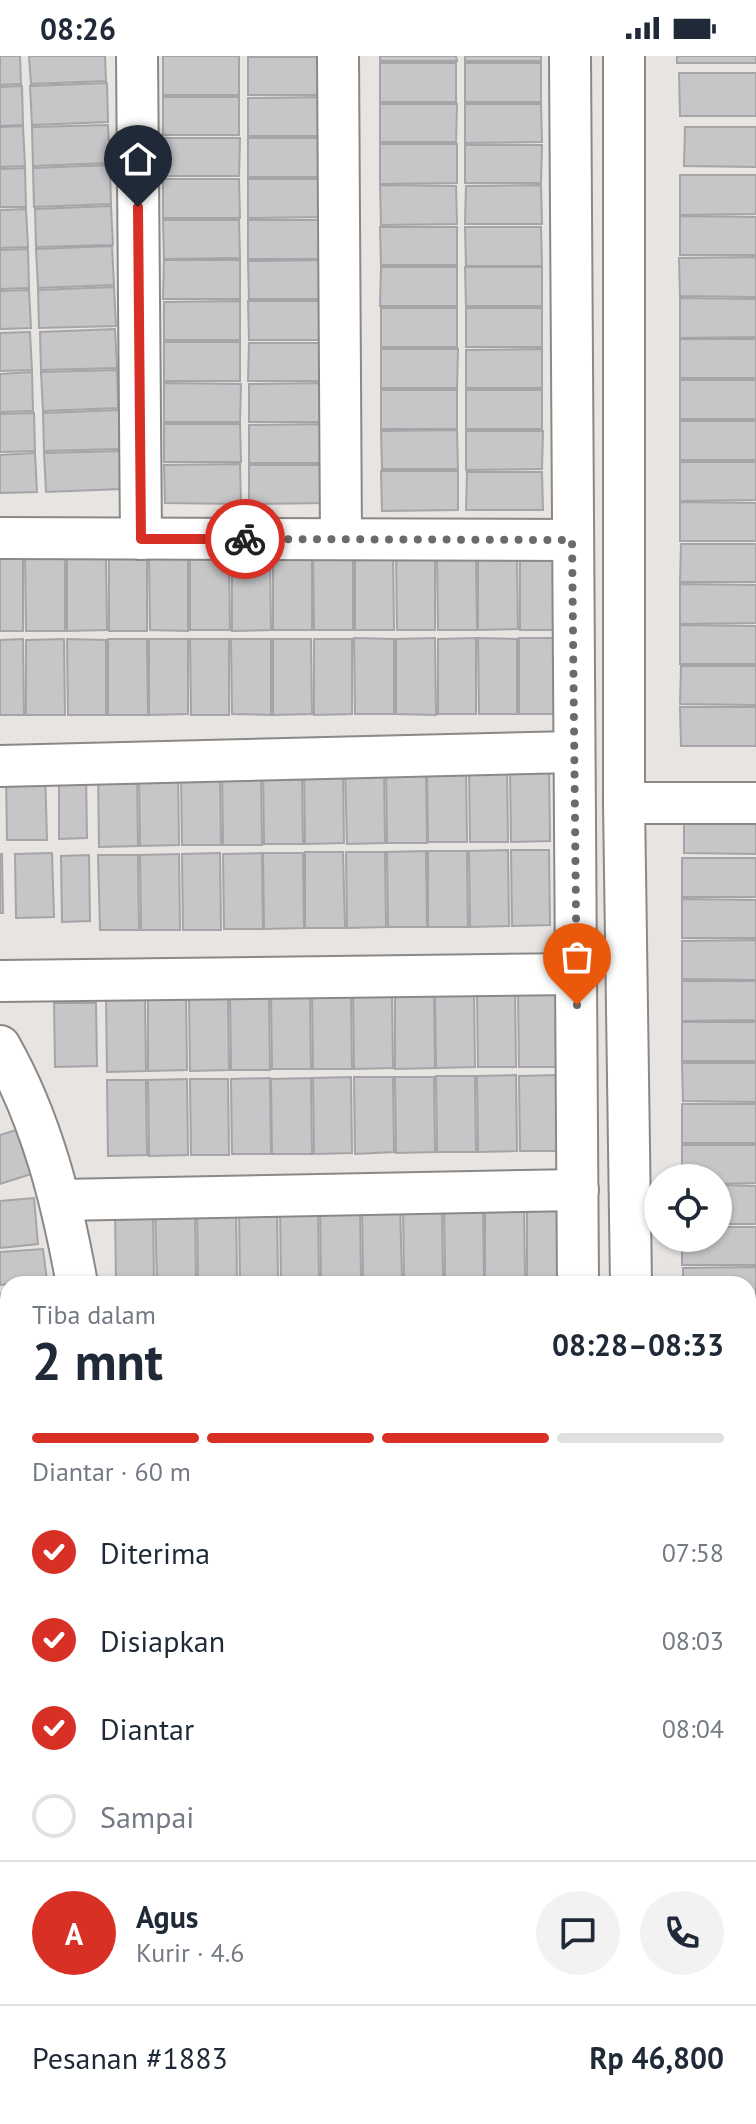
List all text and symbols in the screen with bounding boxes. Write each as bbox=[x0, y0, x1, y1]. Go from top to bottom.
text: 08:26 bbox=[40, 9, 116, 48]
pin bbox=[104, 125, 172, 207]
icon: home bbox=[116, 137, 160, 181]
courier bbox=[205, 499, 285, 579]
icon: bike bbox=[223, 517, 267, 561]
pin bbox=[543, 923, 611, 1005]
icon: bag bbox=[555, 935, 599, 979]
map controls bbox=[644, 1164, 732, 1252]
button: locate bbox=[644, 1164, 732, 1252]
text: Tiba dalam bbox=[32, 1298, 156, 1331]
text: 08:28–08:33 bbox=[552, 1325, 724, 1364]
text: 2 mnt bbox=[32, 1327, 163, 1394]
text: Diantar · 60 m bbox=[32, 1455, 191, 1488]
icon: check bbox=[32, 1530, 76, 1574]
text: Diterima bbox=[100, 1533, 210, 1572]
text: 07:58 bbox=[662, 1536, 724, 1569]
icon: check bbox=[32, 1618, 76, 1662]
text: Disiapkan bbox=[100, 1621, 225, 1660]
text: 08:03 bbox=[662, 1624, 724, 1657]
icon: check bbox=[32, 1706, 76, 1750]
text: Diantar bbox=[100, 1709, 194, 1748]
text: 08:04 bbox=[662, 1712, 724, 1745]
text: Sampai bbox=[100, 1797, 194, 1836]
button: chat bbox=[536, 1891, 620, 1975]
button: phone bbox=[640, 1891, 724, 1975]
text: Agus bbox=[136, 1897, 198, 1936]
text: A bbox=[65, 1914, 83, 1953]
text: Kurir · 4.6 bbox=[136, 1936, 245, 1969]
text: Pesanan #1883 bbox=[32, 2038, 228, 2077]
text: Rp 46,800 bbox=[590, 2038, 724, 2077]

